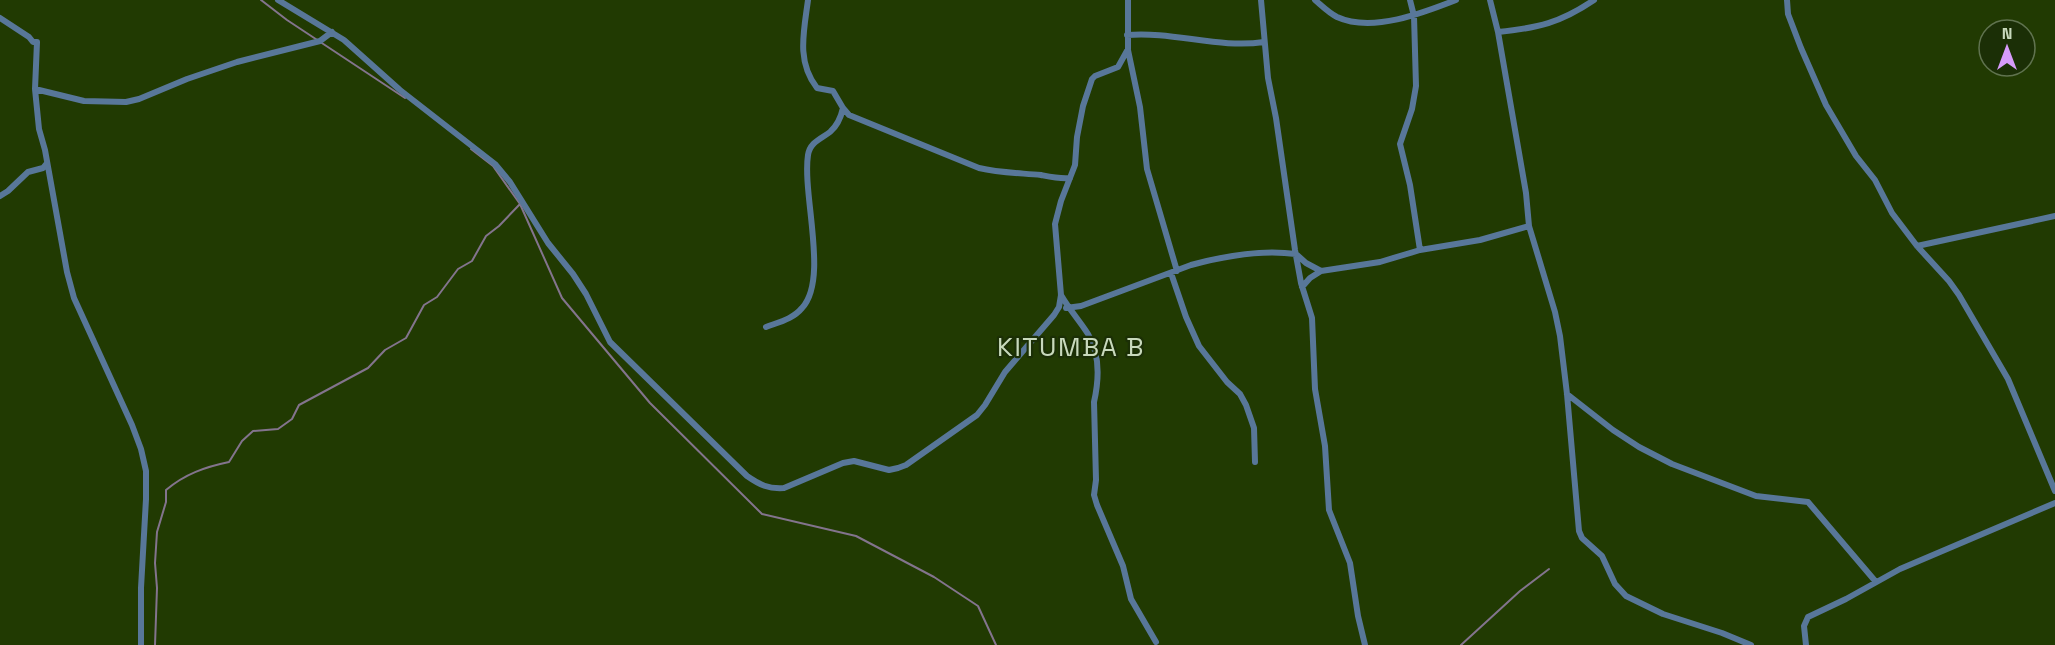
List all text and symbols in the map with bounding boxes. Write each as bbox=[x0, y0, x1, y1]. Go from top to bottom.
north arrow bbox=[1977, 18, 2037, 78]
text: N bbox=[2002, 23, 2012, 44]
district label: KITUMBA B bbox=[997, 330, 1145, 364]

